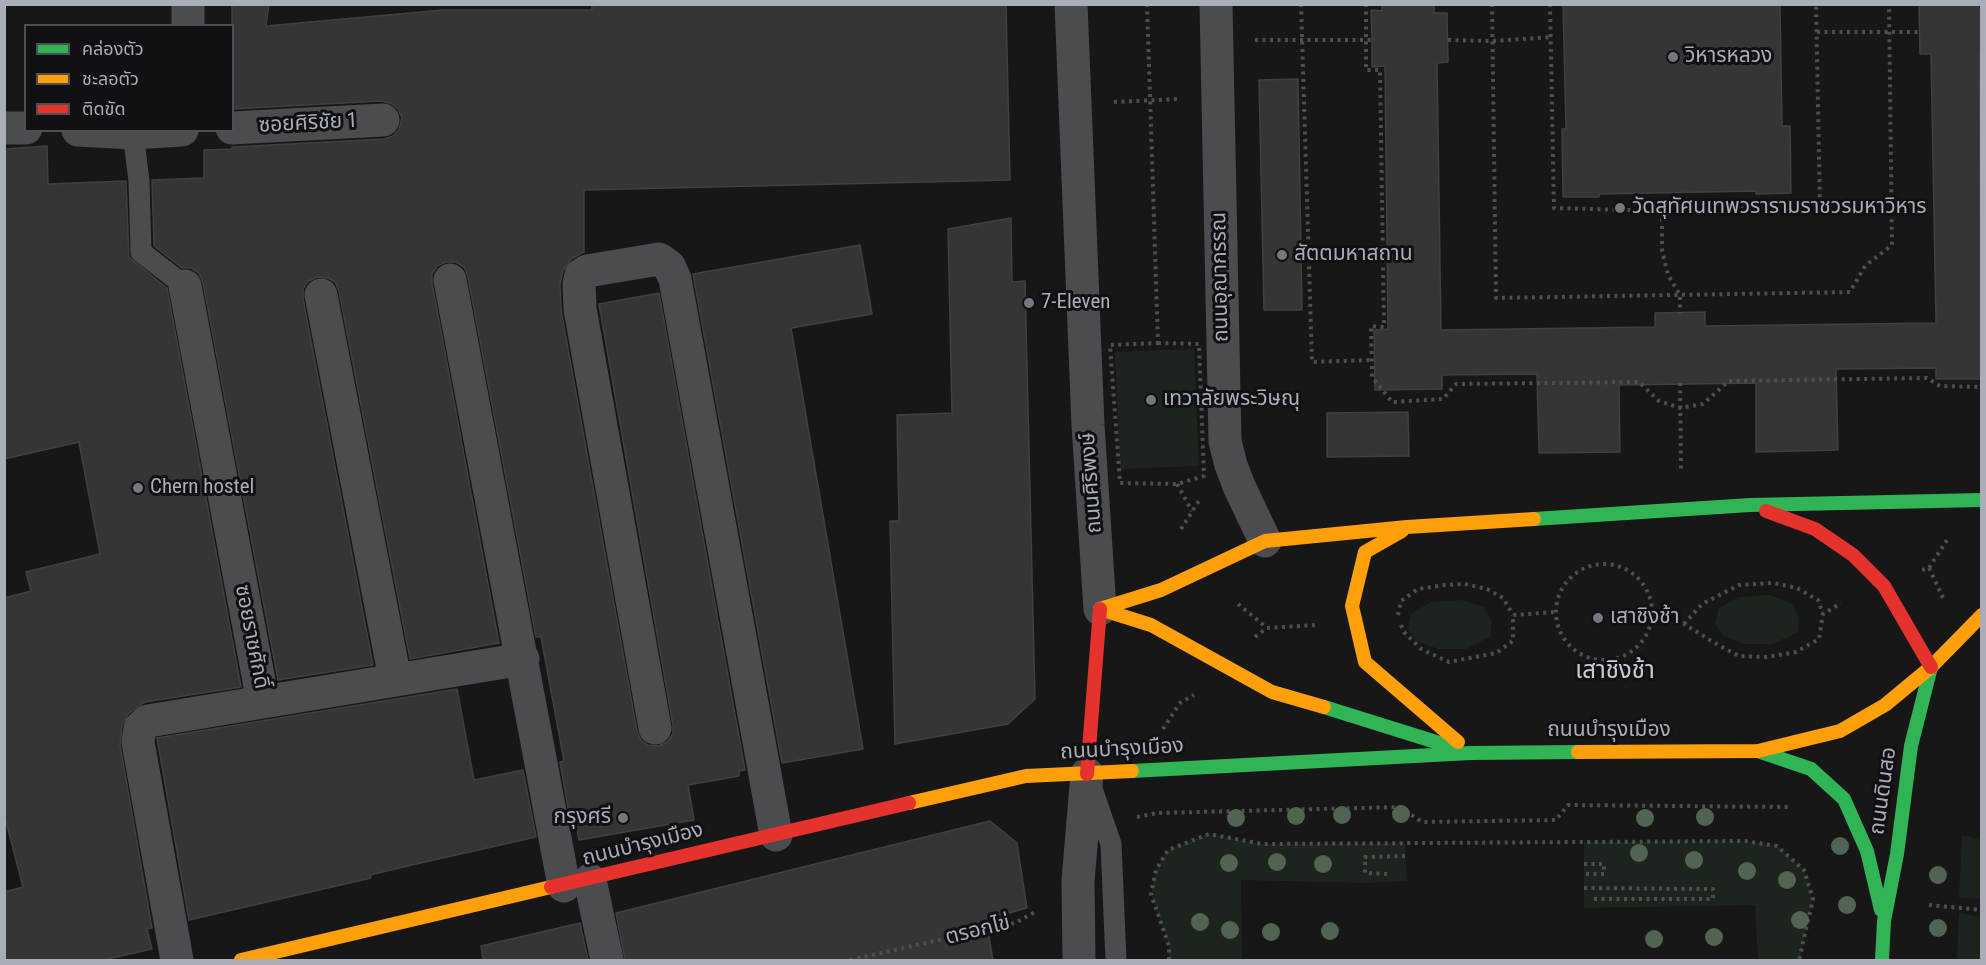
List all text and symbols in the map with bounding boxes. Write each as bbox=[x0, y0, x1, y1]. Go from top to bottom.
legend bbox=[24, 24, 234, 132]
text: คล่องตัว bbox=[82, 38, 144, 59]
place label: วิหารหลวง bbox=[1685, 44, 1772, 70]
marker: วิหารหลวง bbox=[1666, 50, 1680, 64]
text: ชะลอตัว bbox=[82, 68, 139, 89]
text: ติดขัด bbox=[82, 98, 125, 119]
street label: ซอยศิริชัย 1 bbox=[258, 109, 358, 139]
place label: วัดสุทัศนเทพวรารามราชวรมหาวิหาร bbox=[1632, 195, 1927, 221]
marker: วัดสุทัศนเทพวรารามราชวรมหาวิหาร bbox=[1613, 201, 1627, 215]
street label: ถนนอุณากรรณ bbox=[1207, 212, 1235, 342]
place label: สัตตมหาสถาน bbox=[1294, 242, 1413, 268]
marker: สัตตมหาสถาน bbox=[1275, 248, 1289, 262]
place label: 7-Eleven bbox=[1041, 290, 1110, 316]
marker: 7-Eleven bbox=[1022, 296, 1036, 310]
place label: เทวาลัยพระวิษณุ bbox=[1163, 387, 1300, 413]
marker: เทวาลัยพระวิษณุ bbox=[1144, 393, 1158, 407]
street label: ถนนศิริพงษ์ bbox=[1076, 432, 1108, 534]
place label: Chern hostel bbox=[150, 475, 254, 501]
marker: Chern hostel bbox=[131, 481, 145, 495]
street label: ซอยราชศักดิ์ bbox=[229, 583, 273, 691]
place label: เสาชิงช้า bbox=[1610, 605, 1679, 631]
marker: เสาชิงช้า bbox=[1591, 611, 1605, 625]
district label: เสาชิงช้า bbox=[1575, 658, 1655, 686]
street label: ถนนบำรุงเมือง bbox=[1547, 718, 1671, 744]
street label: ถนนบำรุงเมือง bbox=[1060, 734, 1184, 766]
street label: ถนนดินสอ bbox=[1865, 746, 1903, 836]
place label: กรุงศรี bbox=[553, 805, 611, 831]
marker: กรุงศรี bbox=[616, 811, 630, 825]
street label: ถนนบำรุงเมือง bbox=[580, 818, 706, 872]
street label: ตรอกไข่ bbox=[943, 911, 1013, 951]

